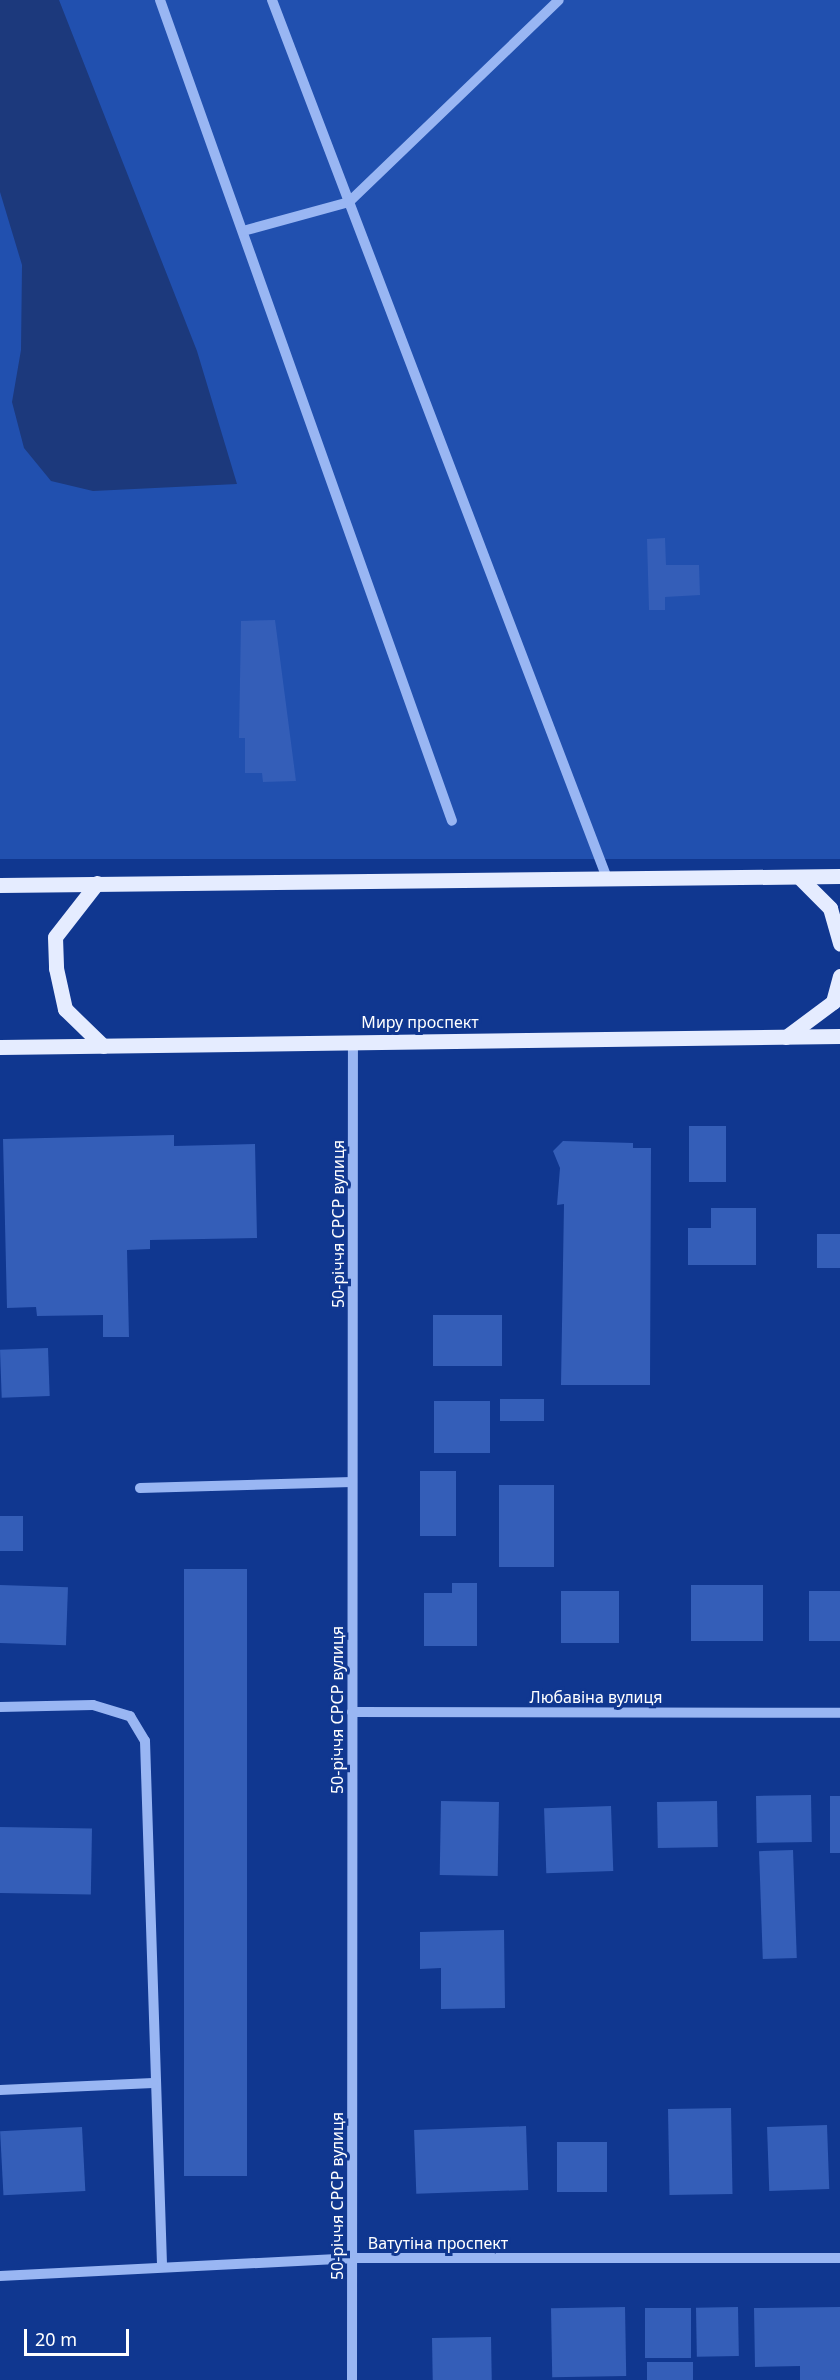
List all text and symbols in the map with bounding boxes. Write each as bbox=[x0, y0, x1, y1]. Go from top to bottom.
street label: Миру проспект bbox=[361, 1012, 479, 1032]
street label: 50-річчя СРСР вулиця bbox=[328, 1140, 348, 1308]
street label: 50-річчя СРСР вулиця bbox=[327, 1626, 347, 1794]
street label: Любавіна вулиця bbox=[530, 1687, 662, 1707]
street label: 50-річчя СРСР вулиця bbox=[327, 2112, 347, 2280]
street label: Ватутіна проспект bbox=[368, 2233, 508, 2253]
scale bar bbox=[27, 2317, 132, 2355]
text: 20 m bbox=[35, 2327, 77, 2351]

